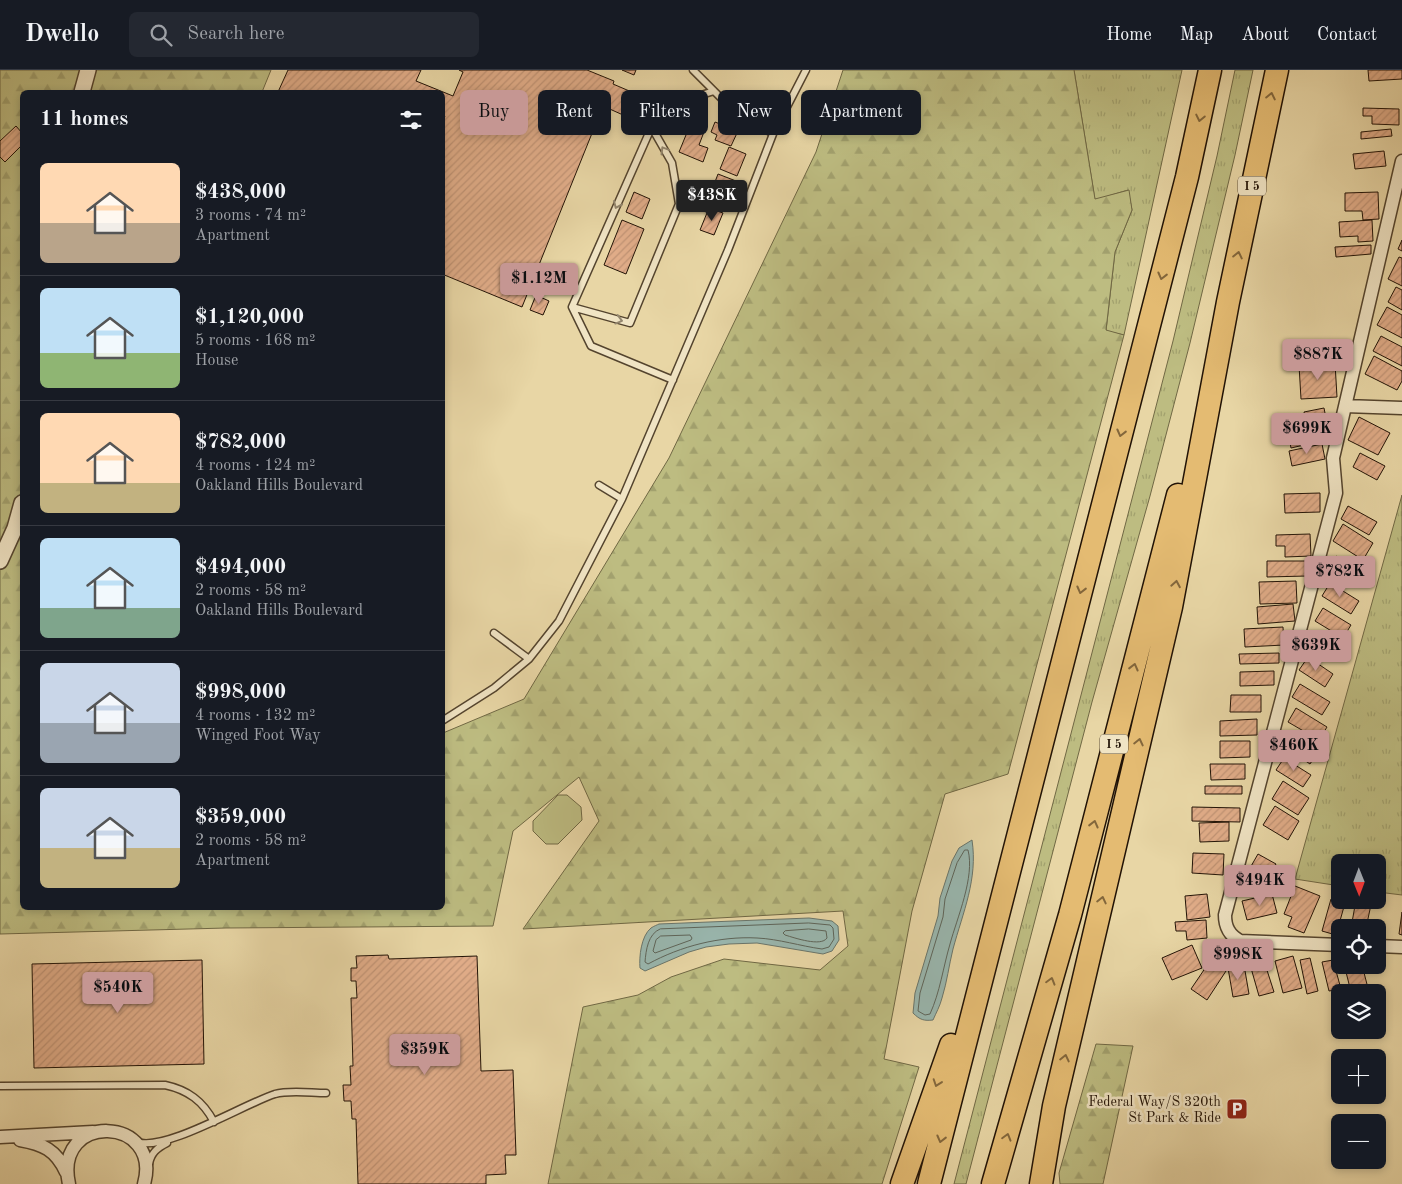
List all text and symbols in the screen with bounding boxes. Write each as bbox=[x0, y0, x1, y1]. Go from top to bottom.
search box bbox=[129, 12, 479, 57]
icon: search bbox=[147, 21, 175, 49]
text: Dwello bbox=[25, 23, 99, 47]
text: Search here bbox=[187, 25, 285, 44]
text: Home bbox=[1106, 26, 1152, 44]
text: Map bbox=[1180, 26, 1213, 44]
text: About bbox=[1241, 26, 1289, 44]
text: Contact bbox=[1317, 26, 1377, 44]
chip: Buy bbox=[460, 90, 528, 135]
chip: Rent bbox=[538, 90, 611, 135]
chip: Filters bbox=[621, 90, 708, 135]
chip: New bbox=[718, 90, 791, 135]
chip: Apartment bbox=[801, 90, 921, 135]
one-way arrow bbox=[1265, 91, 1276, 100]
icon: filters bbox=[397, 106, 425, 134]
text: 11 homes bbox=[40, 109, 128, 130]
one-way arrow bbox=[1195, 113, 1206, 122]
one-way arrow bbox=[661, 146, 671, 155]
road number: I 5 bbox=[1238, 176, 1266, 195]
pin: $438K bbox=[677, 180, 747, 222]
text: $438,000 bbox=[195, 182, 286, 203]
icon: home bbox=[80, 183, 140, 243]
text: $438K bbox=[687, 188, 737, 204]
one-way arrow bbox=[613, 200, 624, 209]
text: 3 rooms · 74 m² bbox=[195, 208, 306, 224]
text: Apartment bbox=[195, 228, 270, 244]
one-way arrow bbox=[1232, 250, 1243, 259]
pin: $1.12M bbox=[498, 262, 580, 305]
text: $1.12M bbox=[511, 271, 567, 287]
one-way arrow bbox=[1157, 271, 1168, 280]
text: $1,120,000 bbox=[195, 307, 304, 328]
icon: home bbox=[80, 308, 140, 368]
one-way arrow bbox=[614, 314, 623, 325]
text: 5 rooms · 168 m² bbox=[195, 333, 315, 349]
pin: $887K bbox=[1283, 338, 1353, 381]
text: $887K bbox=[1293, 347, 1343, 363]
text: House bbox=[195, 353, 238, 369]
pin: $699K bbox=[1272, 412, 1342, 455]
text: $699K bbox=[1282, 421, 1332, 437]
one-way arrow bbox=[1117, 428, 1127, 437]
text: $782,000 bbox=[195, 432, 286, 453]
icon: home bbox=[80, 433, 140, 493]
text: 4 rooms · 124 m² bbox=[195, 458, 315, 474]
text: Oakland Hills Boulevard bbox=[195, 478, 363, 494]
pin: $782K bbox=[1305, 556, 1375, 598]
text: $494,000 bbox=[195, 557, 286, 578]
icon: home bbox=[80, 558, 140, 618]
text: $782K bbox=[1315, 564, 1365, 580]
one-way arrow bbox=[1170, 579, 1180, 588]
text: 2 rooms · 58 m² bbox=[195, 583, 306, 599]
one-way arrow bbox=[1076, 586, 1087, 595]
text: Oakland Hills Boulevard bbox=[195, 603, 363, 619]
pin: $639K bbox=[1281, 630, 1351, 672]
text: $639K bbox=[1291, 638, 1341, 654]
one-way arrow bbox=[1128, 662, 1139, 671]
text: $998,000 bbox=[195, 682, 286, 703]
icon: home bbox=[80, 683, 140, 743]
text: 4 rooms · 132 m² bbox=[195, 708, 315, 724]
text: Winged Foot Way bbox=[195, 728, 321, 744]
pin: $460K bbox=[1259, 730, 1329, 772]
road number: I 5 bbox=[1100, 734, 1128, 754]
one-way arrow bbox=[1133, 738, 1144, 747]
text: $460K bbox=[1269, 738, 1319, 754]
text: $359,000 bbox=[195, 807, 286, 828]
icon: home bbox=[80, 808, 140, 868]
one-way arrow bbox=[1088, 820, 1098, 829]
text: 2 rooms · 58 m² bbox=[195, 833, 306, 849]
text: Apartment bbox=[195, 853, 270, 869]
north arrow bbox=[1331, 854, 1386, 909]
map controls bbox=[1331, 854, 1386, 1169]
pin: $494K bbox=[1225, 864, 1295, 907]
text: $494K bbox=[1235, 873, 1285, 889]
one-way arrow bbox=[1096, 896, 1107, 905]
button: locate bbox=[1331, 919, 1386, 974]
pin: $998K bbox=[1203, 938, 1273, 981]
text: $998K bbox=[1213, 947, 1263, 963]
pin: $540K bbox=[83, 972, 153, 1014]
one-way arrow bbox=[1046, 977, 1056, 985]
text: $540K bbox=[93, 980, 143, 996]
button: layers bbox=[1331, 984, 1386, 1039]
pin: $359K bbox=[390, 1034, 460, 1076]
text: $359K bbox=[400, 1042, 450, 1058]
button: + bbox=[1331, 1049, 1386, 1104]
one-way arrow bbox=[1059, 1054, 1069, 1063]
one-way arrow bbox=[933, 1079, 943, 1087]
place label: Federal Way/S 320th St Park & Ride bbox=[1088, 1095, 1221, 1125]
parking icon: Federal Way/S 320th St Park & Ride bbox=[1225, 1097, 1249, 1121]
button: − bbox=[1331, 1114, 1386, 1169]
one-way arrow bbox=[1001, 1134, 1011, 1142]
one-way arrow bbox=[936, 1135, 946, 1143]

